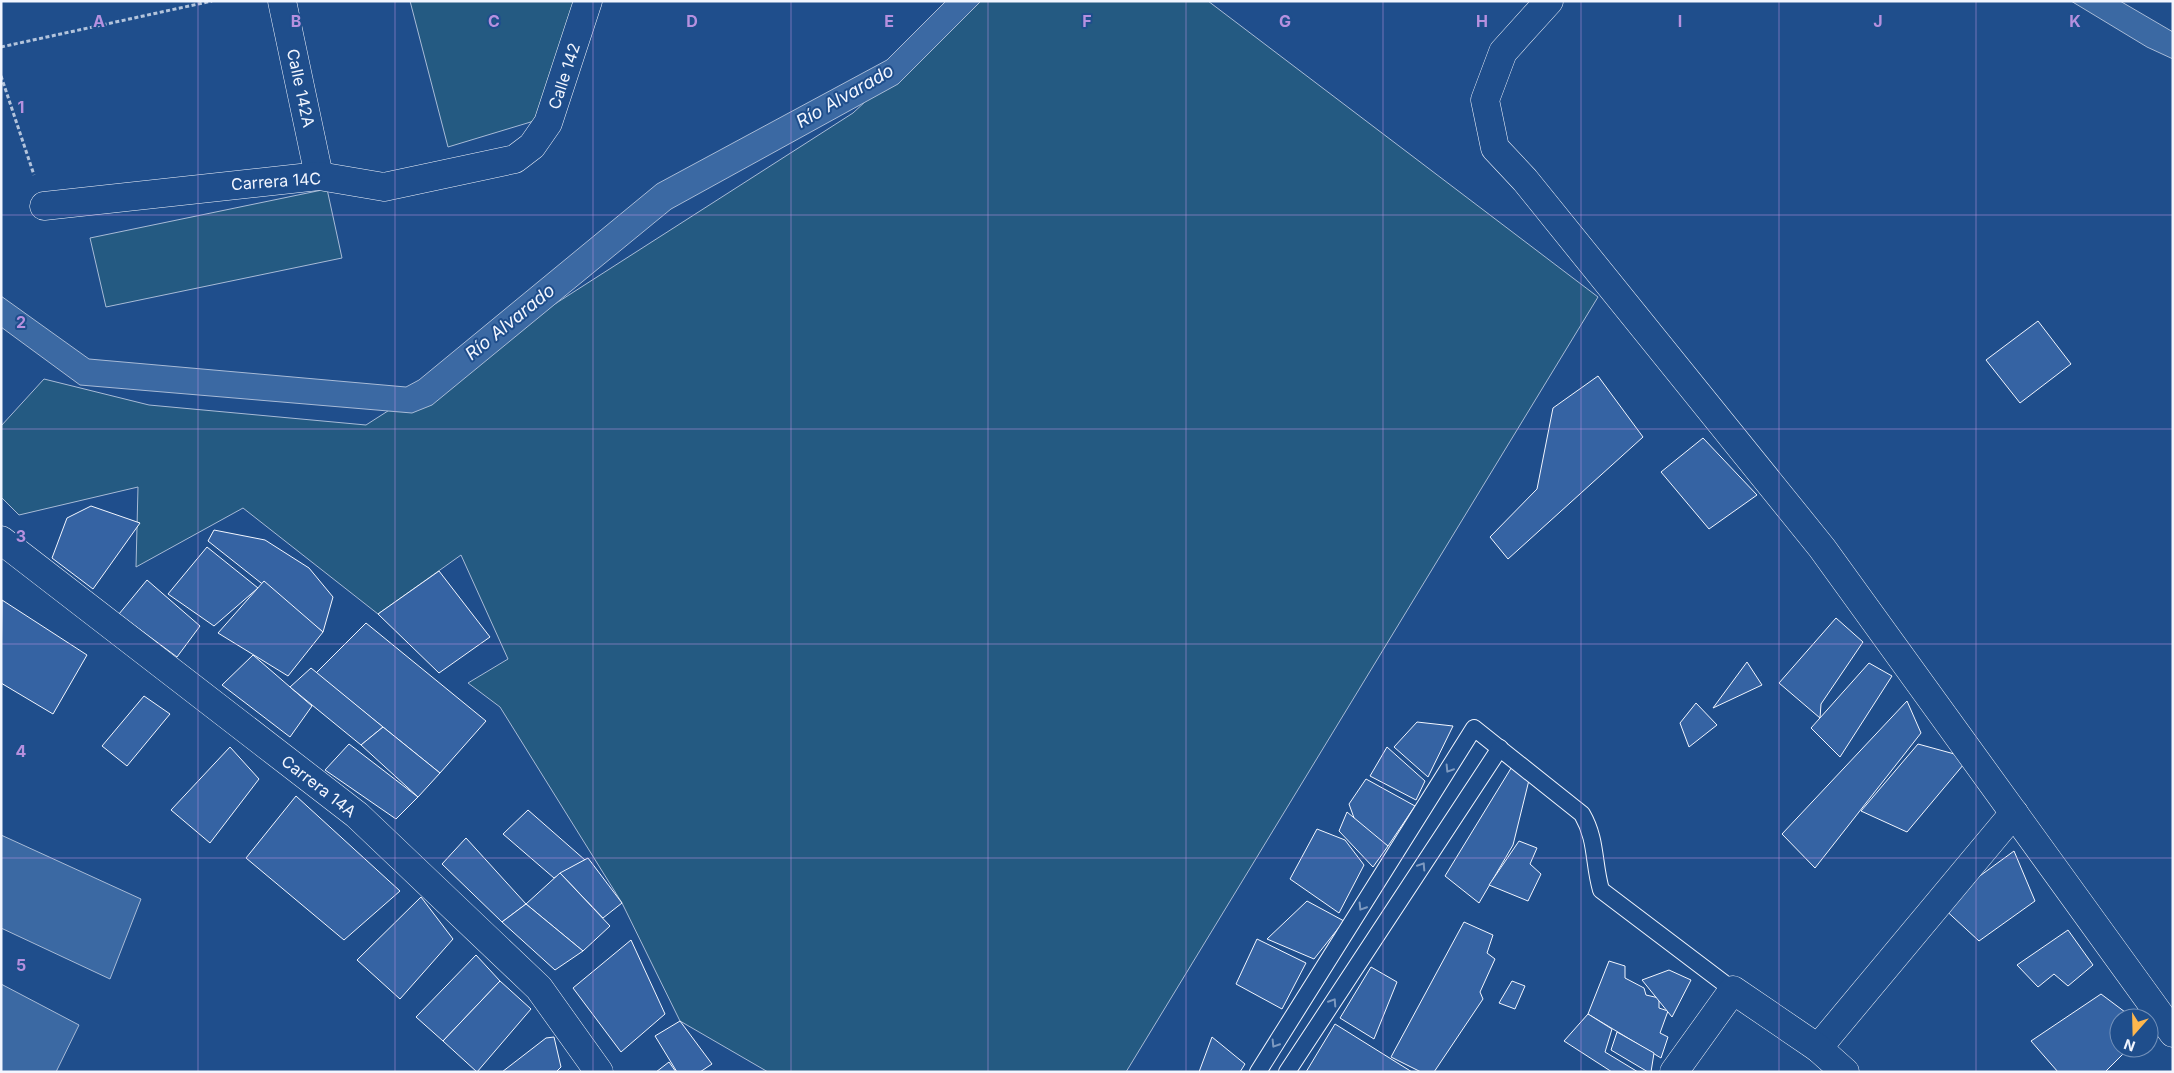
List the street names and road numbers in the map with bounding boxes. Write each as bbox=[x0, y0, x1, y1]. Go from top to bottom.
street label: Calle 142 bbox=[544, 40, 584, 112]
street label: Calle 142A bbox=[283, 47, 319, 129]
street label: Carrera 14C bbox=[230, 168, 322, 194]
street label: Carrera 14A bbox=[278, 751, 360, 821]

